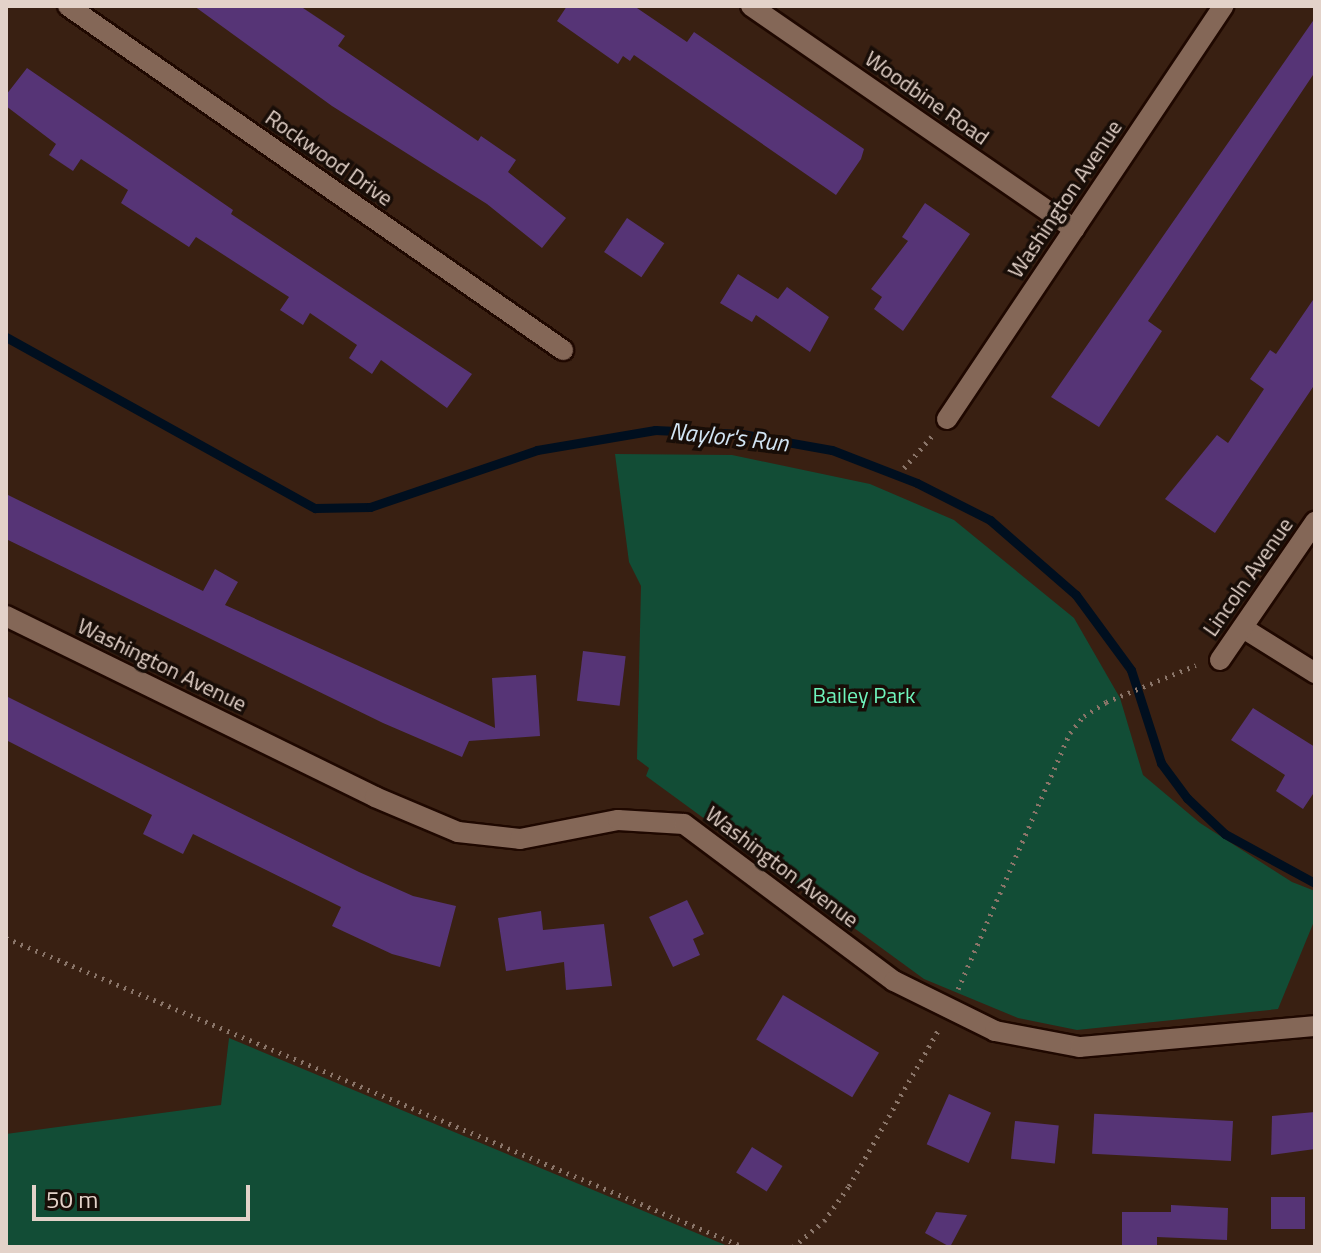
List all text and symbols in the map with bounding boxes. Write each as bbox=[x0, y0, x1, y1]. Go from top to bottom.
street label: Woodbine Road bbox=[860, 45, 994, 151]
street label: Rockwood Drive bbox=[260, 104, 398, 212]
street label: Washington Avenue bbox=[1002, 115, 1128, 283]
water label: Naylor's Run bbox=[668, 416, 790, 458]
street label: Lincoln Avenue bbox=[1197, 513, 1299, 641]
street label: Washington Avenue bbox=[73, 613, 251, 717]
park label: Bailey Park bbox=[813, 683, 915, 709]
street label: Washington Avenue bbox=[700, 801, 864, 933]
scale bar bbox=[36, 1169, 254, 1219]
text: 50 m bbox=[46, 1181, 98, 1217]

